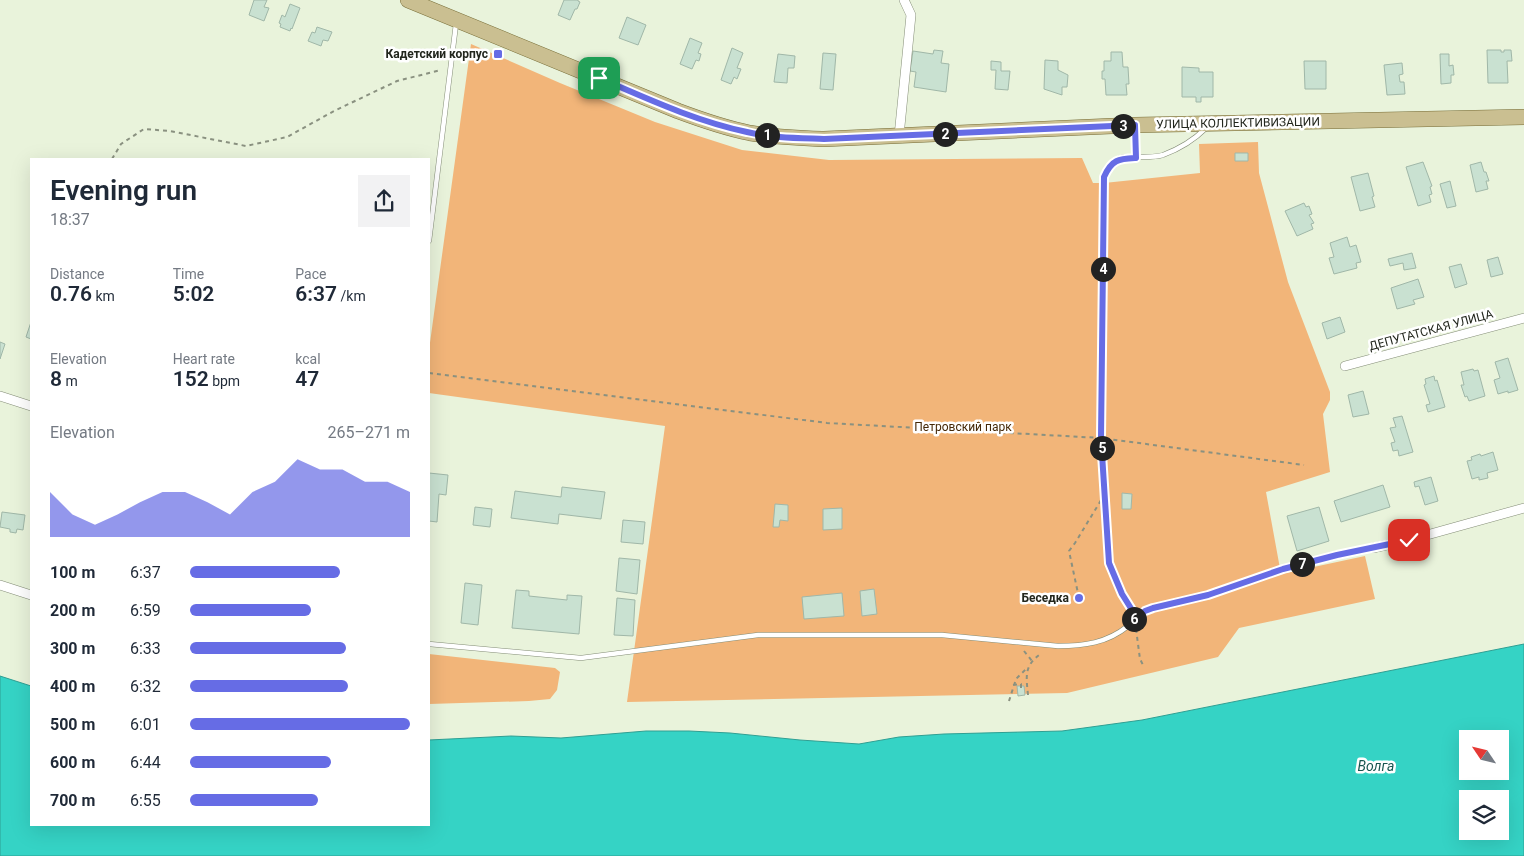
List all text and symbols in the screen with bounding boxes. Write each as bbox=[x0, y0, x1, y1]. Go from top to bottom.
place label: Кадетский корпус bbox=[386, 47, 488, 61]
marker: Кадетский корпус bbox=[492, 48, 504, 60]
pin bbox=[578, 57, 620, 99]
icon: arrive bbox=[585, 64, 613, 92]
pin: 3 bbox=[1110, 114, 1136, 138]
street label: УЛИЦА КОЛЛЕКТИВИЗАЦИИ bbox=[1156, 115, 1320, 131]
text: 3 bbox=[1119, 118, 1128, 134]
pin: 1 bbox=[754, 122, 780, 148]
pin: 2 bbox=[932, 122, 958, 146]
text: 2 bbox=[941, 126, 950, 142]
text: 1 bbox=[763, 127, 772, 143]
text: Evening run bbox=[50, 174, 197, 207]
button: share bbox=[358, 175, 410, 227]
text: 18:37 bbox=[50, 210, 90, 229]
pin: 4 bbox=[1090, 256, 1116, 282]
text: 4 bbox=[1099, 261, 1108, 277]
text: Distance bbox=[50, 266, 105, 282]
text: Time bbox=[173, 266, 204, 282]
text: Pace bbox=[295, 266, 326, 282]
text: 0.76 bbox=[50, 282, 92, 306]
text: 5:02 bbox=[173, 282, 214, 306]
text: 6:37 bbox=[295, 282, 337, 306]
text: km bbox=[92, 288, 115, 304]
text: /km bbox=[337, 288, 366, 304]
street label: ДЕПУТАТСКАЯ УЛИЦА bbox=[1367, 307, 1495, 353]
text: Elevation bbox=[50, 351, 107, 367]
text: Heart rate bbox=[173, 351, 235, 367]
text: kcal bbox=[295, 351, 321, 367]
text: 8 bbox=[50, 367, 62, 391]
text: 152 bbox=[173, 367, 209, 391]
text: 47 bbox=[295, 367, 319, 391]
text: m bbox=[62, 373, 78, 389]
text: bpm bbox=[209, 373, 240, 389]
park label: Петровский парк bbox=[914, 420, 1012, 434]
text: Elevation bbox=[50, 423, 115, 442]
text: 265–271 m bbox=[328, 423, 410, 442]
pin: 5 bbox=[1090, 436, 1114, 460]
text: 5 bbox=[1098, 440, 1107, 456]
pin bbox=[1388, 519, 1430, 561]
icon: check bbox=[1395, 526, 1423, 554]
pin: 7 bbox=[1290, 552, 1314, 576]
text: 7 bbox=[1298, 556, 1307, 572]
text: 100 m bbox=[50, 563, 95, 582]
text: 6:37 bbox=[130, 563, 161, 582]
place label: Беседка bbox=[1022, 591, 1070, 605]
marker: Беседка bbox=[1073, 592, 1085, 604]
text: 200 m bbox=[50, 601, 95, 620]
text: 6:59 bbox=[130, 601, 161, 620]
pin: 6 bbox=[1122, 606, 1146, 632]
text: 6 bbox=[1130, 611, 1139, 627]
text: 300 m bbox=[50, 639, 95, 658]
text: 6:33 bbox=[130, 639, 161, 658]
text: 400 m bbox=[50, 677, 95, 696]
text: 6:32 bbox=[130, 677, 161, 696]
text: 500 m bbox=[50, 715, 95, 734]
text: 6:01 bbox=[130, 715, 161, 734]
north arrow bbox=[1459, 730, 1509, 780]
map controls bbox=[1459, 730, 1509, 840]
text: 600 m bbox=[50, 753, 95, 772]
text: 6:44 bbox=[130, 753, 161, 772]
water label: Волга bbox=[1357, 758, 1395, 774]
button: layers bbox=[1459, 790, 1509, 840]
text: 700 m bbox=[50, 791, 95, 810]
text: 6:55 bbox=[130, 791, 161, 810]

